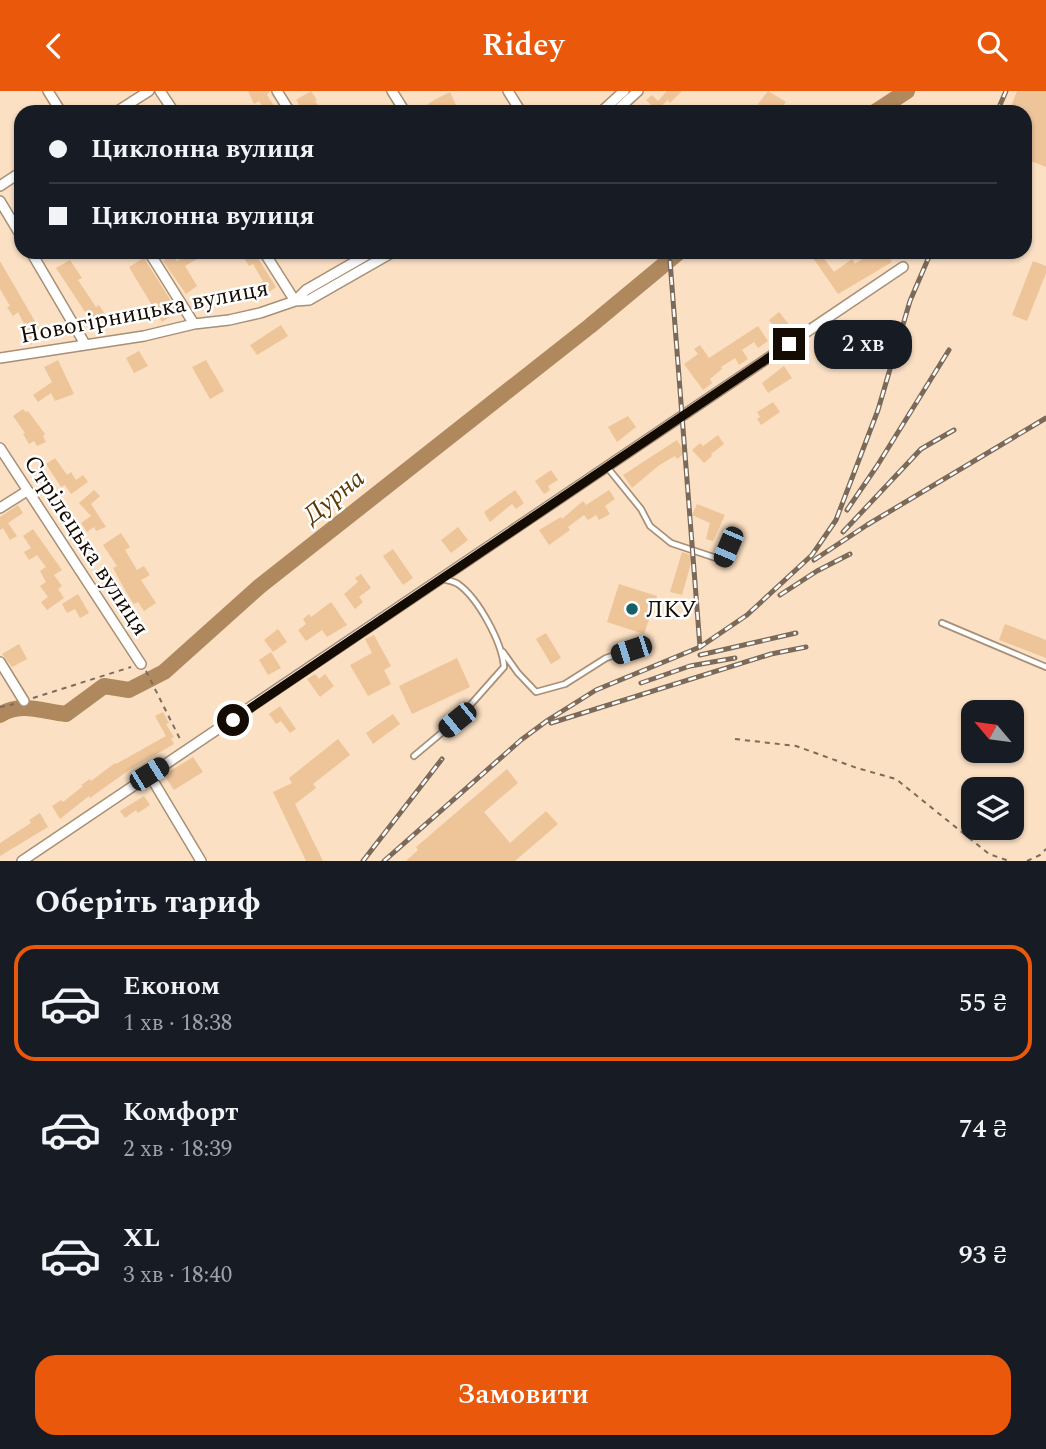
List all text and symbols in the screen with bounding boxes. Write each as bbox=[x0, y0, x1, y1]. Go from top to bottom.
text: Ridey bbox=[482, 21, 564, 70]
icon: back bbox=[35, 27, 73, 65]
icon: search bbox=[973, 27, 1011, 65]
text: Циклонна вулиця bbox=[91, 129, 315, 169]
text: Циклонна вулиця bbox=[91, 196, 315, 236]
street label: Новогірницька вулиця bbox=[17, 270, 272, 354]
callout: 2 хв bbox=[814, 320, 912, 369]
text: 2 хв bbox=[842, 327, 884, 362]
route end bbox=[773, 328, 805, 360]
street label: Стрілецька вулиця bbox=[14, 448, 158, 643]
water label: Дурна bbox=[293, 459, 373, 535]
car bbox=[711, 524, 746, 570]
place label: ЛКУ bbox=[646, 592, 697, 628]
marker: ЛКУ bbox=[624, 601, 640, 617]
car bbox=[608, 634, 655, 666]
car bbox=[435, 699, 480, 741]
north arrow bbox=[961, 700, 1024, 763]
map controls bbox=[961, 700, 1024, 840]
route start bbox=[217, 704, 249, 736]
car bbox=[126, 754, 173, 794]
button: layers bbox=[961, 777, 1024, 840]
text: Оберіть тариф bbox=[35, 878, 261, 927]
text: Економ bbox=[123, 966, 220, 1006]
icon: car bbox=[39, 972, 102, 1035]
text: 55 ₴ bbox=[959, 983, 1007, 1023]
text: 1 хв · 18:38 bbox=[123, 1006, 232, 1041]
text: Комфорт bbox=[123, 1092, 238, 1132]
icon: car bbox=[39, 1098, 102, 1161]
text: 74 ₴ bbox=[959, 1109, 1007, 1149]
text: 2 хв · 18:39 bbox=[123, 1132, 232, 1167]
text: XL bbox=[123, 1218, 160, 1258]
icon: car bbox=[39, 1224, 102, 1287]
text: 93 ₴ bbox=[959, 1235, 1007, 1275]
text: 3 хв · 18:40 bbox=[123, 1258, 232, 1293]
button: Замовити bbox=[35, 1355, 1011, 1435]

